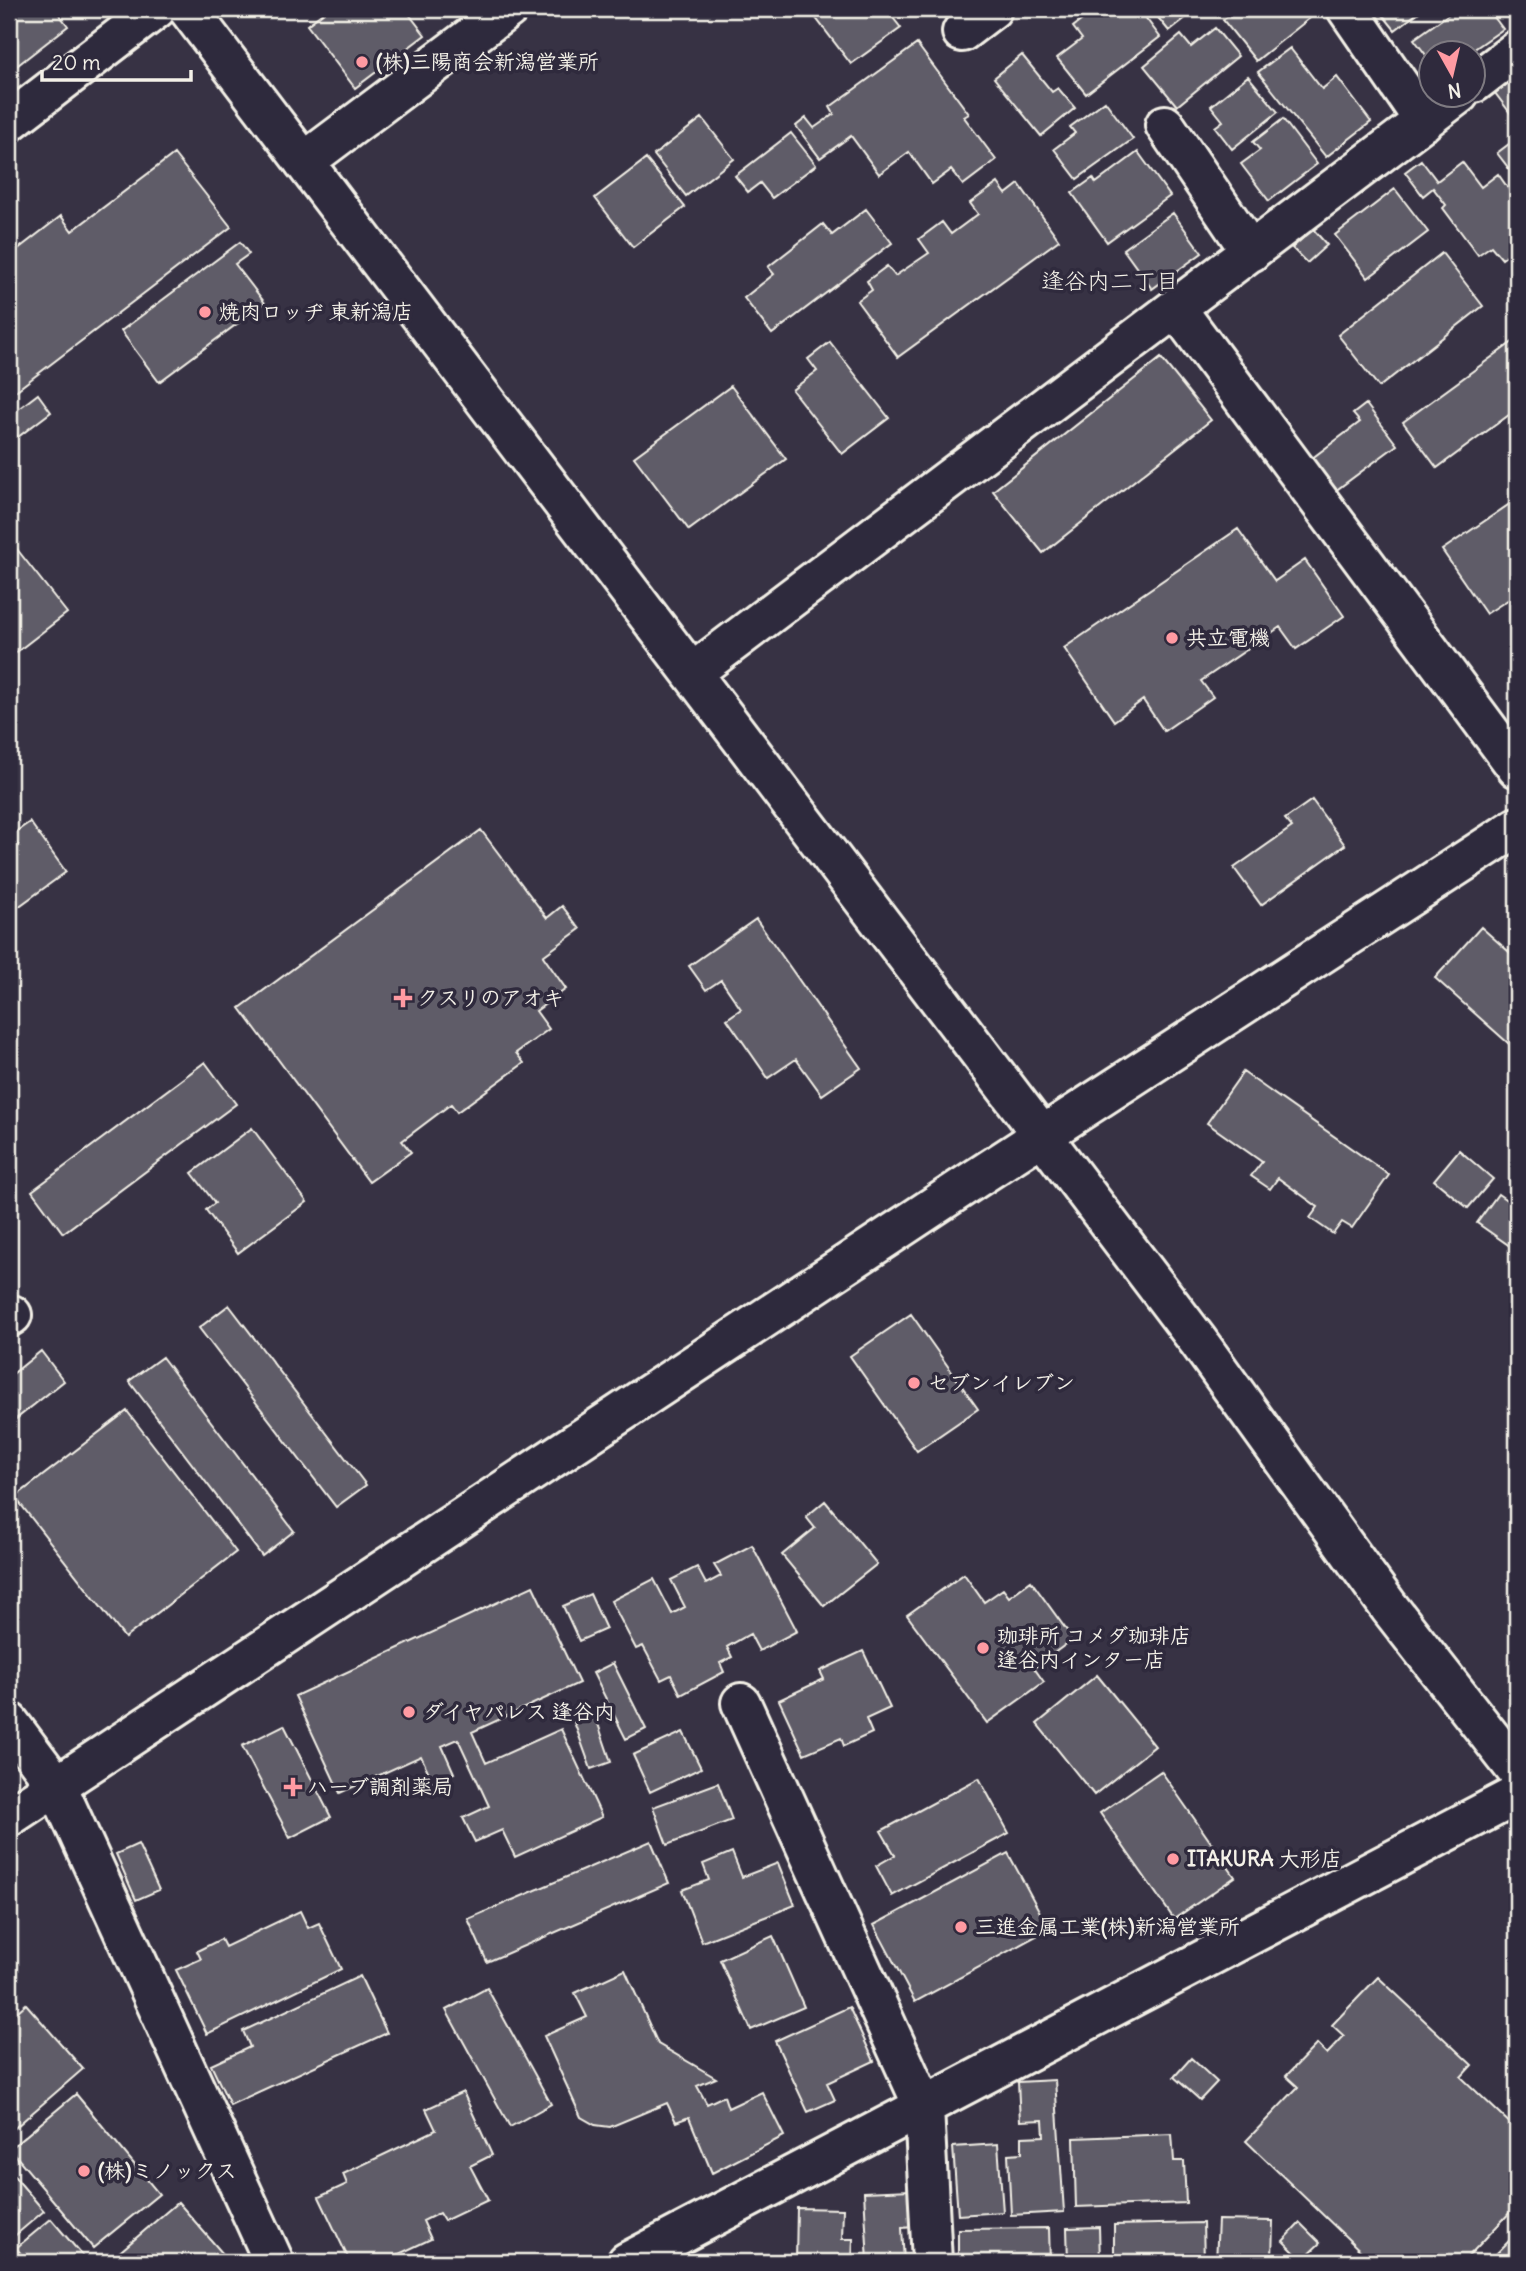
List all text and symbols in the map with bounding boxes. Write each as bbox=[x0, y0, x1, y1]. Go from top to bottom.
scale bar bbox=[42, 38, 191, 82]
north arrow bbox=[1418, 38, 1488, 108]
place label: (株)三陽商会新潟営業所 bbox=[376, 48, 599, 75]
text: 20 m bbox=[52, 49, 101, 76]
marker: (株)三陽商会新潟営業所 bbox=[354, 54, 370, 70]
text: N bbox=[1446, 78, 1463, 104]
district label: 逢谷内二丁目 bbox=[1041, 266, 1179, 295]
place label: 焼肉ロッヂ 東新潟店 bbox=[219, 298, 413, 325]
marker: 焼肉ロッヂ 東新潟店 bbox=[197, 304, 213, 320]
place label: 共立電機 bbox=[1186, 624, 1270, 651]
marker: 共立電機 bbox=[1164, 630, 1180, 646]
place label: クスリのアオキ bbox=[417, 984, 564, 1011]
marker: クスリのアオキ bbox=[395, 990, 411, 1006]
place label: セブンイレブン bbox=[928, 1369, 1075, 1396]
marker: セブンイレブン bbox=[906, 1375, 922, 1391]
place label: 珈琲所 コメダ珈琲店 逢谷内インター店 bbox=[997, 1622, 1191, 1673]
marker: 珈琲所 コメダ珈琲店 逢谷内インター店 bbox=[975, 1640, 991, 1656]
place label: ダイヤパレス 逢谷内 bbox=[423, 1698, 615, 1725]
marker: ダイヤパレス 逢谷内 bbox=[401, 1704, 417, 1720]
place label: ハーブ調剤薬局 bbox=[307, 1773, 453, 1800]
marker: ハーブ調剤薬局 bbox=[285, 1779, 301, 1795]
place label: ITAKURA 大形店 bbox=[1187, 1845, 1342, 1872]
marker: ITAKURA 大形店 bbox=[1165, 1851, 1181, 1867]
place label: 三進金属工業(株)新潟営業所 bbox=[975, 1913, 1240, 1940]
marker: 三進金属工業(株)新潟営業所 bbox=[953, 1919, 969, 1935]
place label: (株)ミノックス bbox=[98, 2157, 237, 2184]
marker: (株)ミノックス bbox=[76, 2163, 92, 2179]

